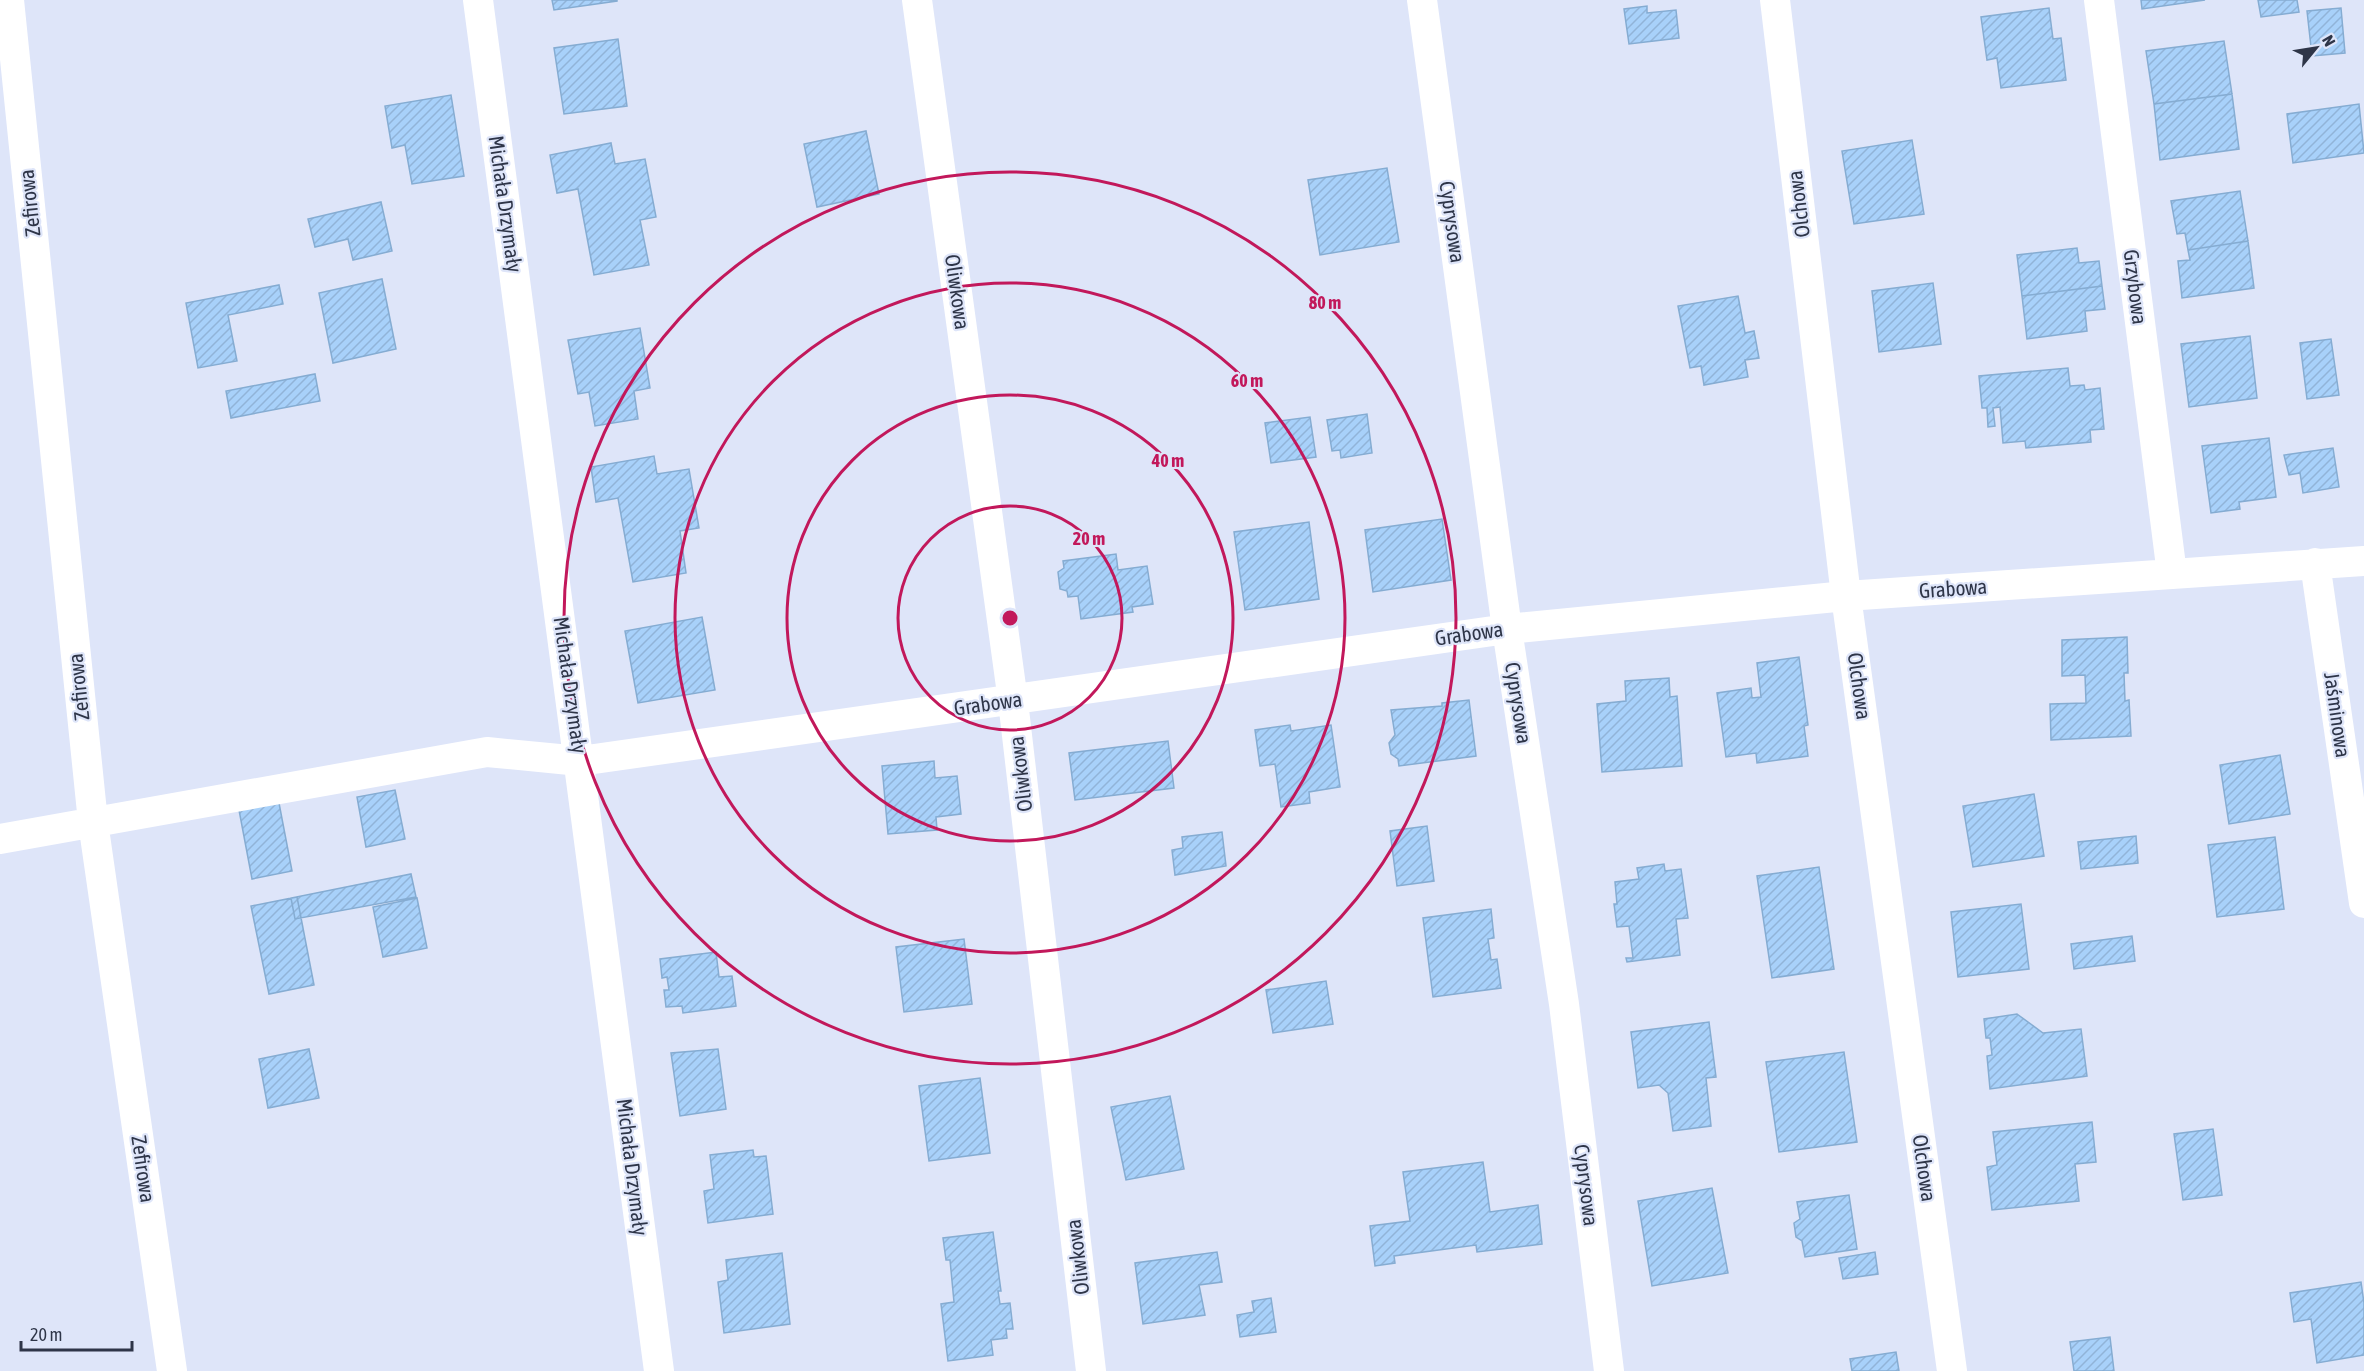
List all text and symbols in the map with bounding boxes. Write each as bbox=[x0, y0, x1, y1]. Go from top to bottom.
north arrow bbox=[2286, 18, 2346, 78]
text: N bbox=[2319, 32, 2339, 49]
street label: Michała Drzymały bbox=[485, 134, 528, 274]
street label: Zefirowa bbox=[14, 168, 44, 238]
street label: Olchowa bbox=[1782, 169, 1814, 239]
street label: Cyprysowa bbox=[1435, 180, 1471, 264]
street label: Grzybowa bbox=[2119, 248, 2152, 326]
street label: Oliwkowa bbox=[941, 253, 975, 331]
text: 80 m bbox=[1309, 292, 1341, 313]
text: 60 m bbox=[1231, 370, 1263, 391]
text: 40 m bbox=[1151, 450, 1184, 471]
text: 20 m bbox=[1073, 528, 1105, 549]
street label: Grabowa bbox=[1918, 574, 1988, 602]
centre of rings bbox=[1000, 608, 1020, 628]
street label: Michała Drzymały bbox=[550, 615, 593, 755]
street label: Grabowa bbox=[1433, 616, 1504, 650]
street label: Olchowa bbox=[1843, 651, 1877, 721]
street label: Zefirowa bbox=[63, 652, 93, 722]
street label: Cyprysowa bbox=[1501, 660, 1537, 745]
street label: Jaśminowa bbox=[2320, 671, 2356, 759]
street label: Grabowa bbox=[952, 686, 1023, 720]
street label: Oliwkowa bbox=[1003, 735, 1037, 813]
street label: Michała Drzymały bbox=[613, 1097, 653, 1237]
street label: Olchowa bbox=[1908, 1133, 1942, 1203]
street label: Zefirowa bbox=[127, 1134, 161, 1204]
street label: Cyprysowa bbox=[1570, 1143, 1604, 1227]
street label: Oliwkowa bbox=[1060, 1218, 1094, 1296]
scale bar bbox=[21, 1314, 132, 1352]
text: 20 m bbox=[30, 1324, 62, 1345]

